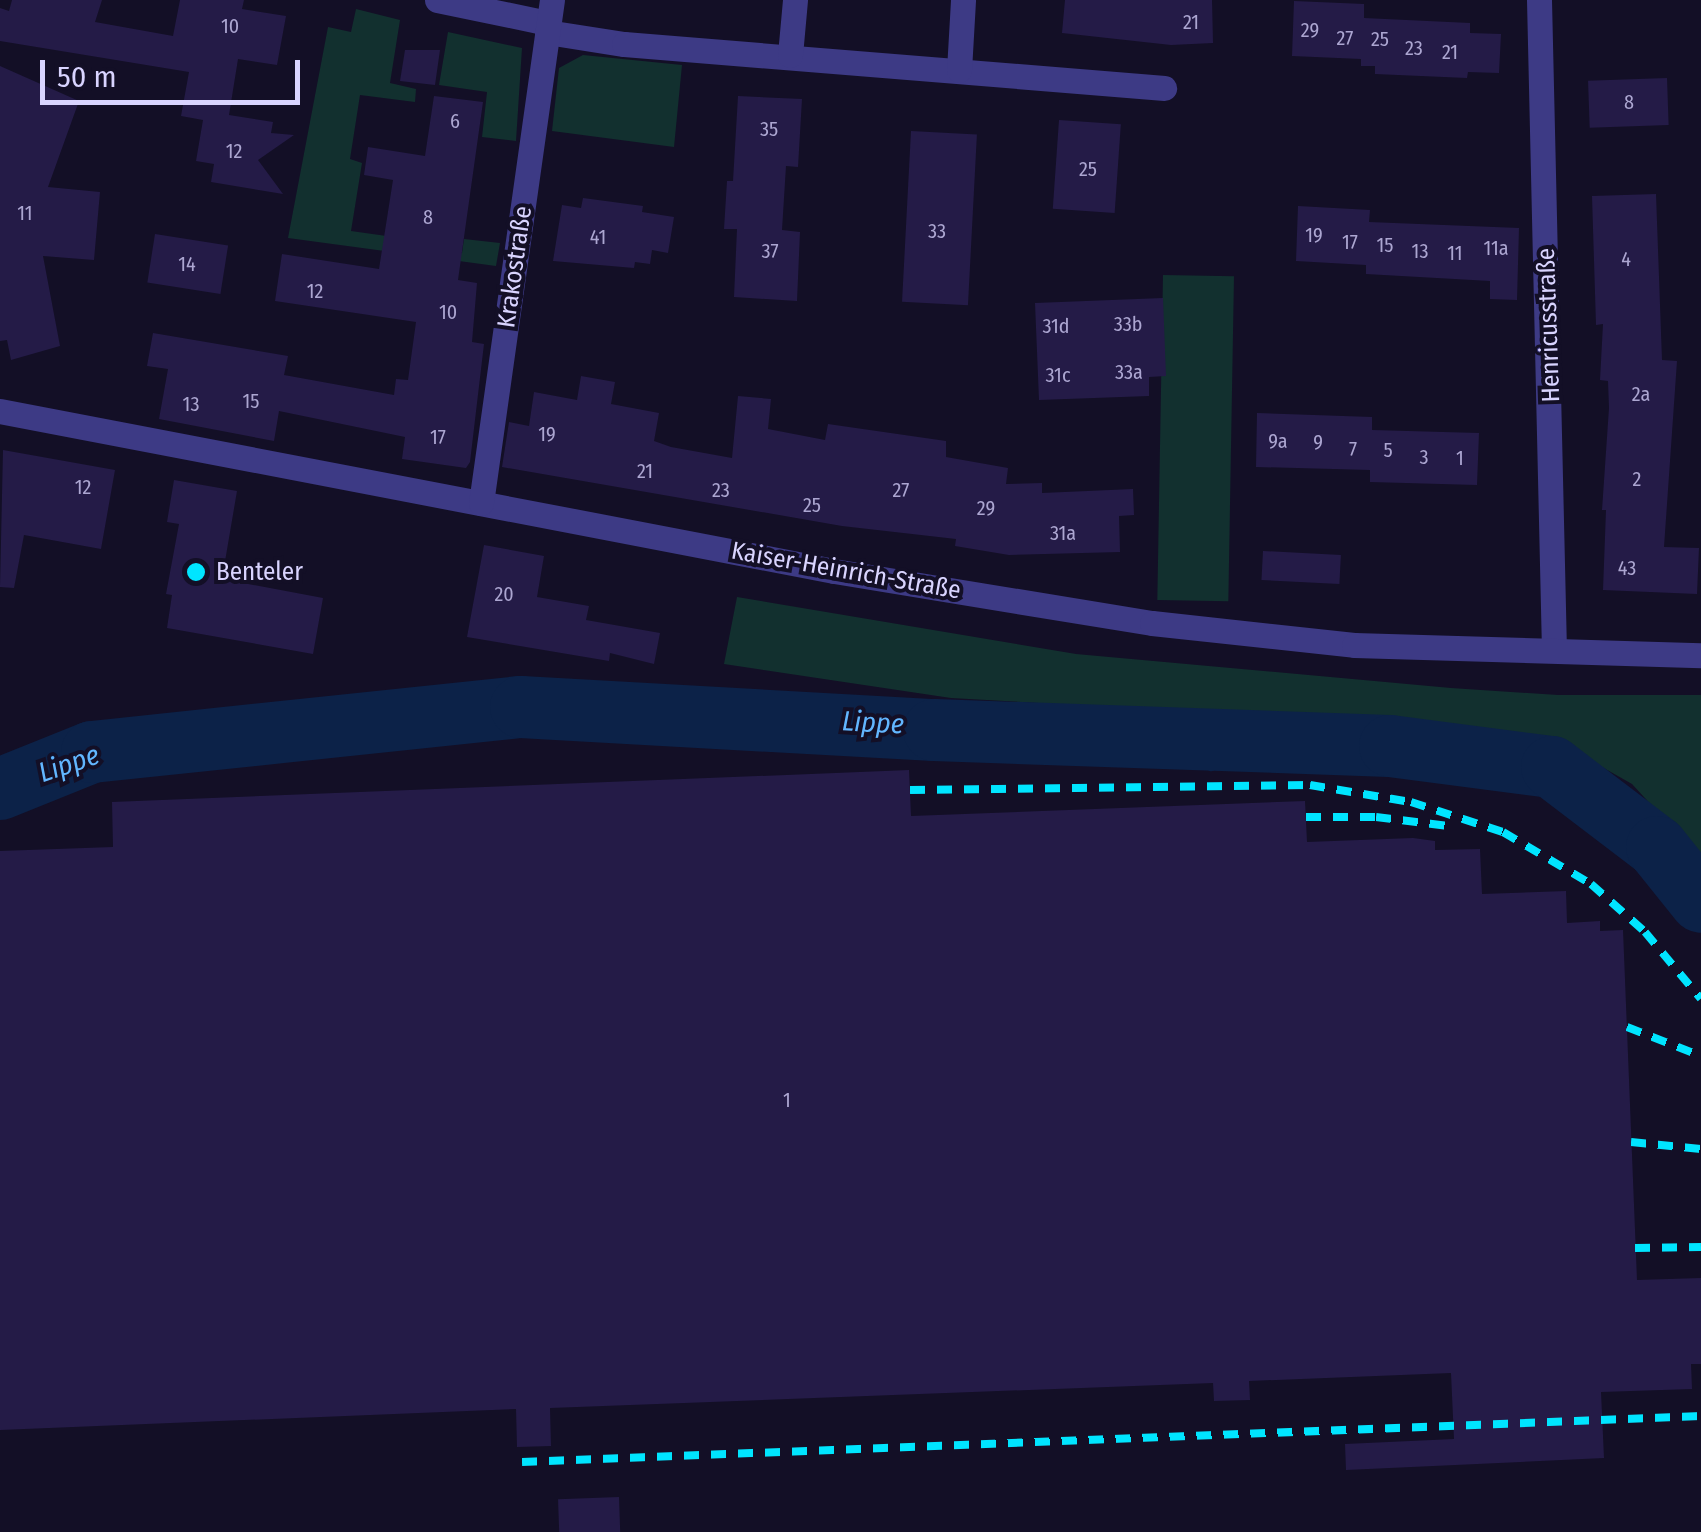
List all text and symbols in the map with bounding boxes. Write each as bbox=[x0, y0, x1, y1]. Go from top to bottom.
house number: 21 bbox=[1183, 10, 1199, 34]
house number: 10 bbox=[221, 14, 239, 38]
house number: 29 bbox=[1301, 18, 1319, 42]
house number: 27 bbox=[1337, 26, 1353, 50]
house number: 25 bbox=[1371, 27, 1389, 51]
house number: 23 bbox=[1405, 36, 1423, 60]
scale bar bbox=[45, 40, 305, 102]
house number: 21 bbox=[1442, 40, 1458, 64]
text: 50 m bbox=[57, 59, 117, 95]
house number: 8 bbox=[1624, 90, 1634, 114]
house number: 6 bbox=[450, 109, 460, 133]
house number: 35 bbox=[760, 117, 778, 141]
house number: 12 bbox=[226, 139, 242, 163]
house number: 25 bbox=[1079, 157, 1097, 181]
house number: 11 bbox=[17, 201, 33, 225]
street label: Krakostraße bbox=[492, 204, 538, 330]
house number: 8 bbox=[423, 205, 433, 229]
house number: 33 bbox=[928, 219, 946, 243]
house number: 19 bbox=[1305, 223, 1323, 247]
house number: 41 bbox=[590, 225, 606, 249]
house number: 17 bbox=[1342, 230, 1358, 254]
house number: 15 bbox=[1377, 233, 1393, 257]
house number: 11a bbox=[1483, 236, 1509, 260]
house number: 37 bbox=[761, 239, 779, 263]
house number: 13 bbox=[1412, 239, 1428, 263]
house number: 11 bbox=[1447, 241, 1463, 265]
street label: Henricusstraße bbox=[1531, 247, 1567, 403]
house number: 4 bbox=[1621, 247, 1631, 271]
house number: 14 bbox=[178, 252, 196, 276]
house number: 12 bbox=[307, 279, 323, 303]
house number: 10 bbox=[439, 300, 457, 324]
house number: 33b bbox=[1114, 312, 1142, 336]
house number: 31d bbox=[1042, 314, 1070, 338]
house number: 33a bbox=[1115, 360, 1143, 384]
house number: 31c bbox=[1046, 363, 1070, 387]
house number: 2a bbox=[1632, 382, 1650, 406]
house number: 15 bbox=[243, 389, 259, 413]
house number: 13 bbox=[183, 392, 199, 416]
house number: 19 bbox=[538, 422, 556, 446]
house number: 17 bbox=[430, 425, 446, 449]
house number: 9a bbox=[1268, 429, 1288, 453]
house number: 9 bbox=[1313, 430, 1323, 454]
house number: 7 bbox=[1349, 437, 1357, 461]
house number: 5 bbox=[1383, 438, 1393, 462]
house number: 3 bbox=[1419, 445, 1429, 469]
house number: 1 bbox=[1456, 446, 1464, 470]
house number: 21 bbox=[637, 459, 653, 483]
house number: 2 bbox=[1633, 467, 1641, 491]
house number: 12 bbox=[75, 475, 91, 499]
house number: 23 bbox=[712, 478, 730, 502]
house number: 27 bbox=[893, 478, 909, 502]
house number: 25 bbox=[803, 493, 821, 517]
house number: 29 bbox=[977, 496, 995, 520]
house number: 31a bbox=[1050, 521, 1076, 545]
street label: Kaiser-Heinrich-Straße bbox=[729, 536, 963, 606]
house number: 43 bbox=[1618, 556, 1636, 580]
place label: Benteler bbox=[216, 557, 303, 587]
marker: Benteler bbox=[185, 561, 207, 583]
house number: 20 bbox=[494, 582, 514, 606]
water label: Lippe bbox=[841, 705, 905, 741]
water label: Lippe bbox=[34, 738, 104, 790]
house number: 1 bbox=[783, 1088, 791, 1112]

